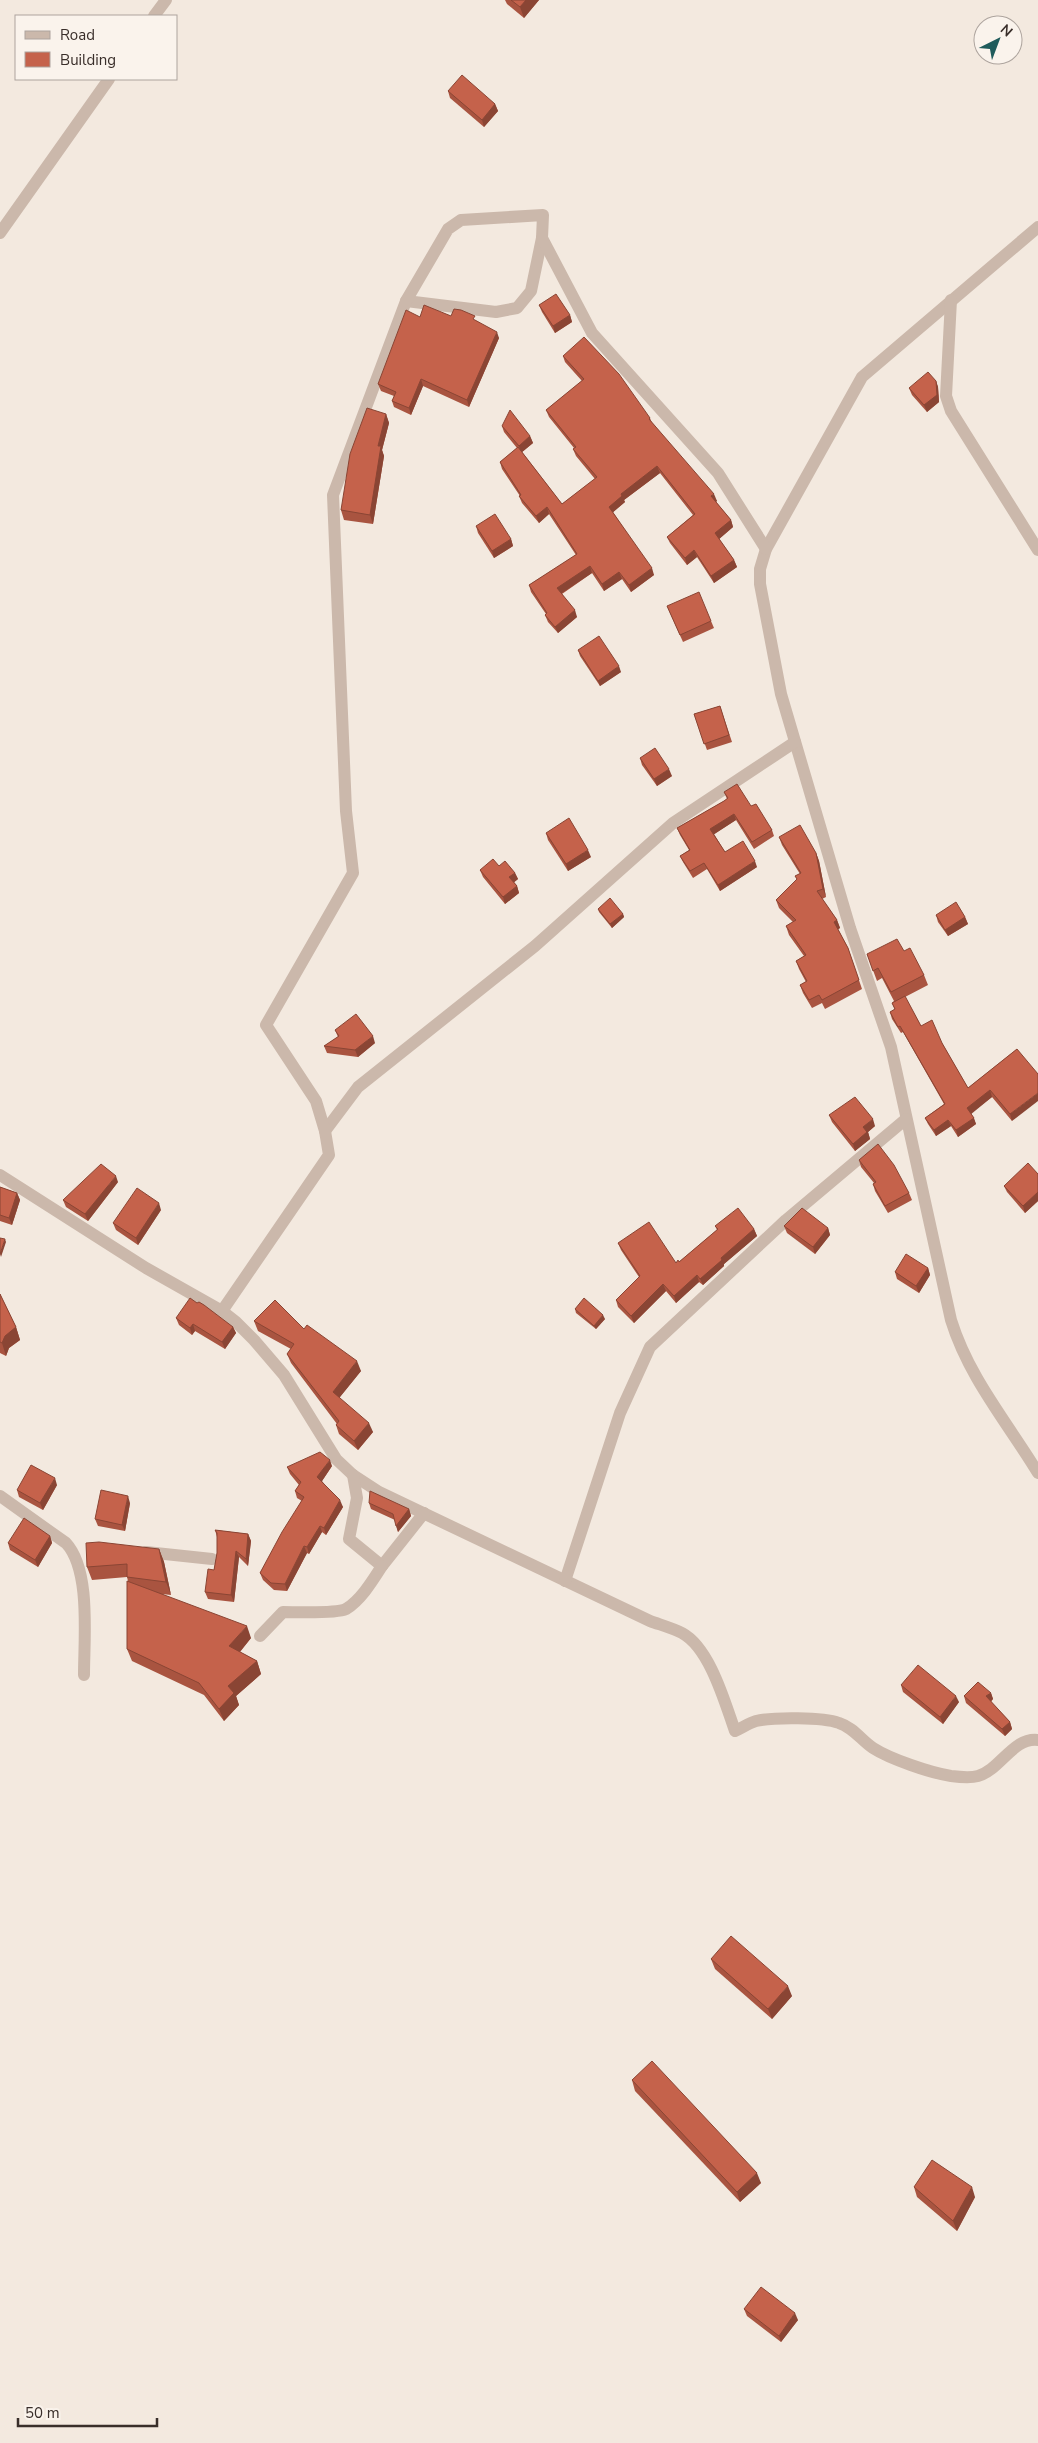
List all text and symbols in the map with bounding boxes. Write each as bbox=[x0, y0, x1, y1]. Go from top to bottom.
legend bbox=[15, 15, 178, 80]
north arrow bbox=[973, 15, 1023, 65]
text: N bbox=[996, 20, 1017, 41]
text: Road bbox=[60, 25, 95, 45]
text: Building bbox=[60, 50, 116, 70]
scale bar bbox=[18, 2396, 156, 2428]
text: 50 m bbox=[25, 2403, 60, 2423]

